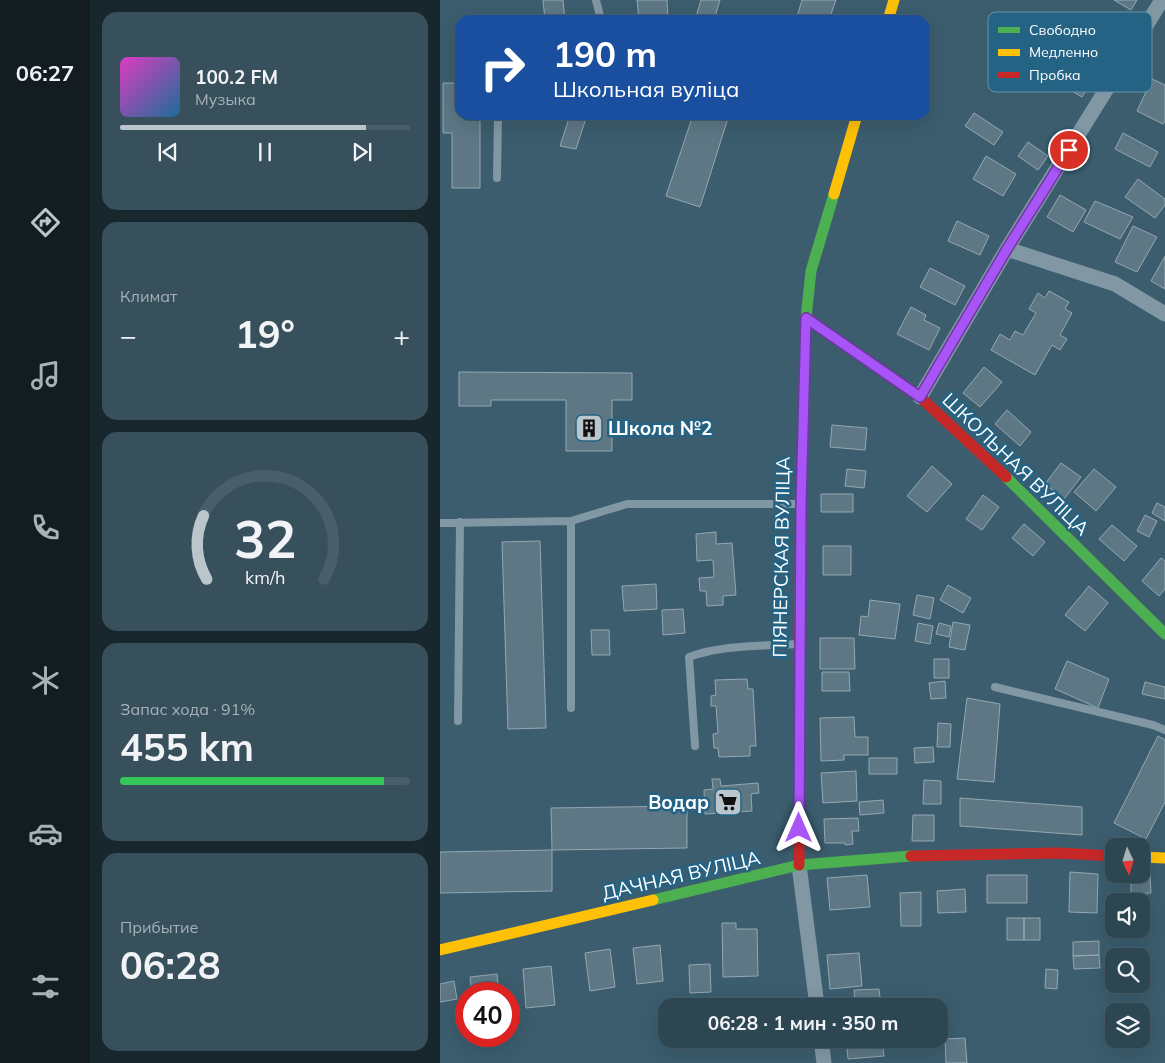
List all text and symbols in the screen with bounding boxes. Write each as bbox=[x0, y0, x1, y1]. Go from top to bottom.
legend bbox=[988, 12, 1152, 92]
text: Свободно bbox=[1029, 21, 1096, 39]
text: 190 m bbox=[553, 32, 657, 76]
icon: right bbox=[470, 35, 535, 100]
text: Медленно bbox=[1029, 43, 1098, 61]
text: 06:27 bbox=[16, 59, 74, 87]
text: 100.2 FM bbox=[195, 65, 278, 89]
text: Пробка bbox=[1029, 66, 1081, 84]
text: Школьная вуліца bbox=[553, 75, 739, 103]
text: Музыка bbox=[195, 89, 256, 109]
pin bbox=[1048, 129, 1090, 171]
icon: arrive bbox=[1055, 136, 1083, 164]
icon: previous bbox=[154, 138, 182, 166]
icon: pause bbox=[251, 138, 279, 166]
icon: next bbox=[348, 138, 376, 166]
icon: directions bbox=[28, 205, 63, 240]
text: Климат bbox=[120, 286, 177, 306]
text: 19° bbox=[235, 310, 295, 358]
text: − bbox=[120, 318, 137, 353]
text: + bbox=[393, 318, 410, 353]
icon: music bbox=[28, 358, 63, 393]
street label: ШКОЛЬНАЯ ВУЛІЦА bbox=[938, 388, 1095, 540]
building icon: Школа №2 bbox=[574, 413, 604, 443]
place label: Школа №2 bbox=[608, 416, 712, 440]
street label: ПІЯНЕРСКАЯ ВУЛІЦА bbox=[767, 456, 795, 658]
text: 32 bbox=[234, 506, 296, 571]
icon: phone bbox=[28, 510, 63, 545]
text: km/h bbox=[245, 566, 285, 588]
icon: climate bbox=[28, 663, 63, 698]
text: Запас хода · 91% bbox=[120, 699, 255, 719]
text: 455 km bbox=[120, 723, 254, 771]
supermarket icon: Водар bbox=[713, 787, 743, 817]
place label: Водар bbox=[648, 790, 709, 814]
position arrow bbox=[772, 801, 824, 853]
icon: car bbox=[28, 816, 63, 851]
north arrow bbox=[1105, 838, 1150, 882]
map controls bbox=[1105, 838, 1150, 1048]
street label: ДАЧНАЯ ВУЛІЦА bbox=[599, 845, 763, 905]
button: sound bbox=[1105, 893, 1150, 938]
text: Прибытие bbox=[120, 917, 198, 937]
text: 06:28 bbox=[120, 941, 221, 989]
button: search bbox=[1105, 948, 1150, 993]
icon: filters bbox=[28, 969, 63, 1004]
speed limit sign: 40 bbox=[455, 982, 520, 1047]
button: layers bbox=[1105, 1003, 1150, 1048]
text: 06:28 · 1 мин · 350 m bbox=[708, 1011, 898, 1035]

